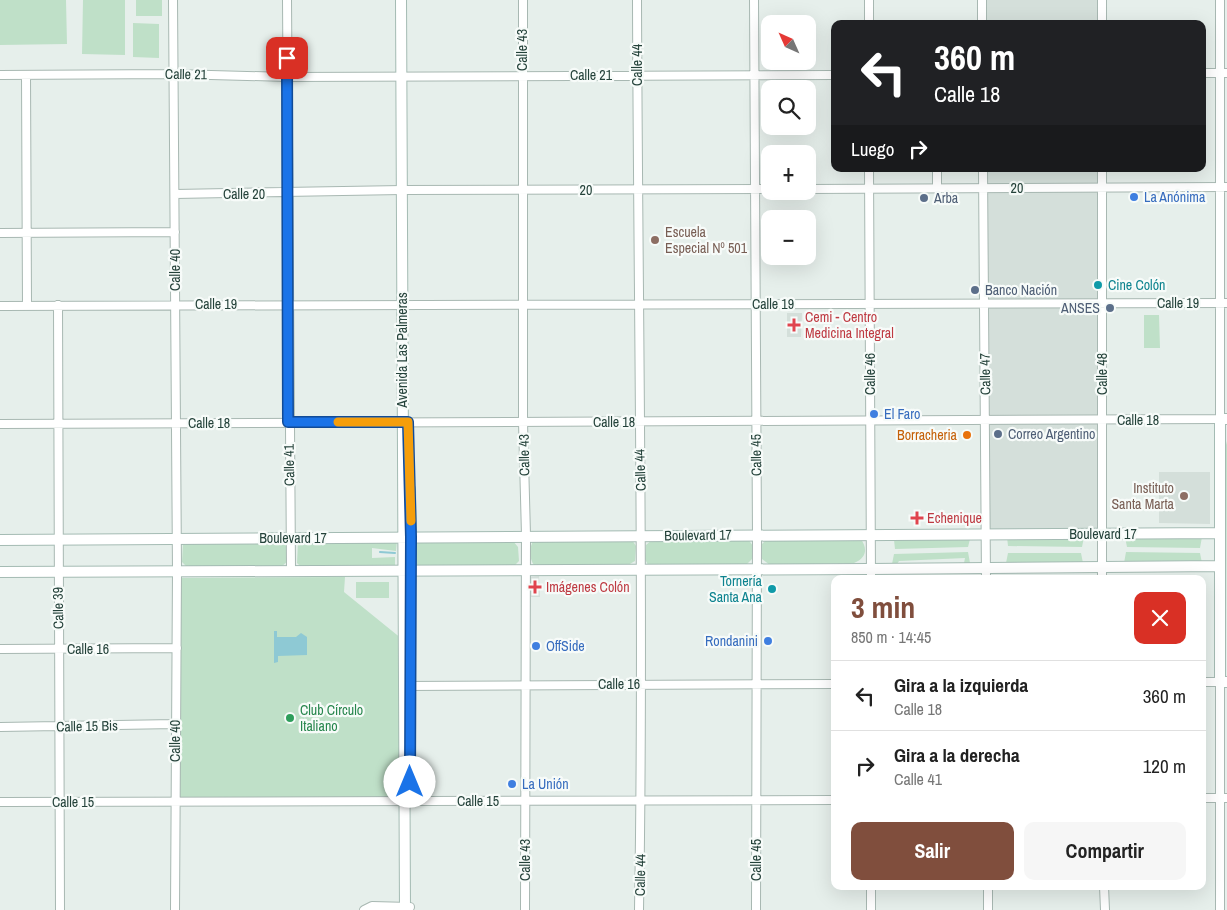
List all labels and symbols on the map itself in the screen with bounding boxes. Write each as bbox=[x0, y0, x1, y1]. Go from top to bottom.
north arrow bbox=[761, 15, 816, 70]
street label: Calle 43 bbox=[513, 29, 531, 71]
pin bbox=[266, 37, 308, 79]
street label: Calle 44 bbox=[628, 43, 646, 86]
street label: Calle 21 bbox=[165, 65, 208, 83]
street label: Calle 21 bbox=[570, 66, 613, 84]
street label: 20 bbox=[1011, 179, 1023, 197]
street label: 20 bbox=[580, 181, 592, 199]
street label: Calle 20 bbox=[223, 185, 265, 203]
place label: La Anónima bbox=[1144, 188, 1206, 206]
place label: Arba bbox=[933, 189, 959, 207]
marker: La Anónima bbox=[1128, 191, 1140, 203]
marker: Arba bbox=[918, 192, 930, 204]
place label: Escuela Especial Nº 501 bbox=[665, 223, 748, 257]
marker: Escuela Especial Nº 501 bbox=[649, 234, 661, 246]
street label: Calle 40 bbox=[166, 249, 184, 291]
place label: Cine Colón bbox=[1108, 276, 1165, 294]
marker: Cine Colón bbox=[1092, 279, 1104, 291]
place label: Banco Nación bbox=[985, 281, 1057, 299]
marker: Banco Nación bbox=[969, 284, 981, 296]
street label: Avenida Las Palmeras bbox=[393, 292, 411, 409]
street label: Calle 19 bbox=[1157, 294, 1199, 312]
street label: Calle 19 bbox=[195, 295, 237, 313]
street label: Calle 19 bbox=[752, 295, 794, 313]
place label: ANSES bbox=[1060, 299, 1100, 317]
marker: ANSES bbox=[1104, 302, 1116, 314]
place label: Cemi - Centro Medicina Integral bbox=[805, 308, 894, 342]
marker: Cemi - Centro Medicina Integral bbox=[787, 318, 801, 332]
street label: Calle 46 bbox=[861, 353, 879, 395]
street label: Calle 47 bbox=[976, 353, 994, 395]
street label: Calle 48 bbox=[1093, 353, 1111, 395]
place label: El Faro bbox=[884, 405, 920, 423]
marker: El Faro bbox=[868, 408, 880, 420]
street label: Calle 18 bbox=[1117, 411, 1159, 429]
street label: Calle 18 bbox=[593, 413, 635, 431]
street label: Calle 18 bbox=[188, 414, 230, 432]
place label: Correo Argentino bbox=[1008, 425, 1095, 443]
place label: Borracheria bbox=[897, 426, 958, 444]
marker: Correo Argentino bbox=[992, 428, 1004, 440]
marker: Borracheria bbox=[961, 429, 973, 441]
street label: Calle 43 bbox=[515, 434, 533, 476]
street label: Calle 45 bbox=[747, 434, 765, 476]
street label: Calle 41 bbox=[280, 443, 298, 486]
street label: Calle 44 bbox=[630, 448, 650, 491]
place label: Instituto Santa Marta bbox=[1111, 479, 1175, 513]
marker: Instituto Santa Marta bbox=[1178, 490, 1190, 502]
place label: Echenique bbox=[927, 509, 982, 527]
marker: Echenique bbox=[911, 512, 923, 524]
street label: Boulevard 17 bbox=[664, 525, 732, 545]
street label: Boulevard 17 bbox=[1069, 525, 1137, 543]
street label: Boulevard 17 bbox=[259, 529, 327, 547]
place label: Tornería Santa Ana bbox=[709, 572, 763, 606]
place label: Imágenes Colón bbox=[546, 578, 630, 596]
marker: Imágenes Colón bbox=[528, 580, 542, 594]
marker: Tornería Santa Ana bbox=[766, 583, 778, 595]
street label: Calle 39 bbox=[49, 587, 67, 629]
place label: Rondanini bbox=[705, 632, 758, 650]
marker: Rondanini bbox=[762, 635, 774, 647]
place label: OffSide bbox=[546, 637, 585, 655]
street label: Calle 16 bbox=[67, 640, 109, 658]
marker: OffSide bbox=[530, 640, 542, 652]
street label: Calle 16 bbox=[598, 675, 640, 693]
place label: Club Círculo Italiano bbox=[300, 701, 363, 735]
marker: Club Círculo Italiano bbox=[284, 712, 296, 724]
street label: Calle 15 Bis bbox=[56, 716, 118, 736]
street label: Calle 40 bbox=[166, 720, 184, 762]
position arrow bbox=[383, 755, 435, 807]
place label: La Unión bbox=[522, 775, 569, 793]
marker: La Unión bbox=[506, 778, 518, 790]
street label: Calle 15 bbox=[457, 792, 499, 810]
street label: Calle 15 bbox=[52, 793, 94, 811]
street label: Calle 43 bbox=[516, 839, 534, 881]
street label: Calle 45 bbox=[747, 839, 765, 881]
street label: Calle 44 bbox=[631, 853, 649, 896]

